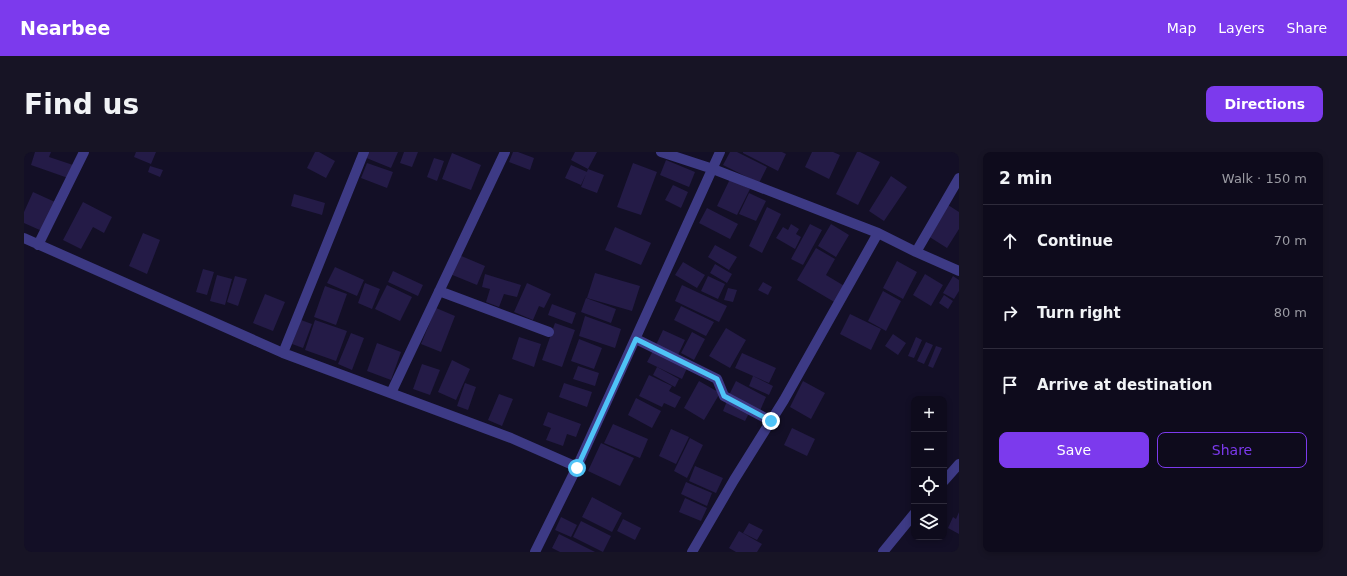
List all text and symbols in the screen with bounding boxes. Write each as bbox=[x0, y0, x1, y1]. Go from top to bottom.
text: Nearbee bbox=[20, 17, 110, 39]
text: Map bbox=[1167, 20, 1196, 36]
text: Layers bbox=[1218, 20, 1265, 36]
text: Share bbox=[1287, 20, 1327, 36]
button: Directions bbox=[1206, 86, 1323, 122]
text: Find us bbox=[24, 88, 139, 121]
text: 2 min bbox=[999, 168, 1052, 188]
text: Walk · 150 m bbox=[1222, 171, 1307, 186]
icon: ahead bbox=[999, 230, 1021, 252]
text: Continue bbox=[1037, 232, 1113, 250]
text: 70 m bbox=[1274, 233, 1307, 248]
icon: right bbox=[999, 302, 1021, 324]
text: Turn right bbox=[1037, 304, 1121, 322]
text: 80 m bbox=[1274, 305, 1307, 320]
icon: arrive bbox=[999, 374, 1021, 396]
text: Arrive at destination bbox=[1037, 376, 1212, 394]
map controls bbox=[911, 396, 947, 540]
button: + bbox=[911, 396, 947, 432]
route end bbox=[762, 412, 780, 430]
button: − bbox=[911, 432, 947, 468]
button: Save bbox=[999, 432, 1149, 468]
button: Share bbox=[1157, 432, 1307, 468]
route start bbox=[568, 459, 586, 477]
button: locate bbox=[911, 468, 947, 504]
button: layers bbox=[911, 504, 947, 540]

